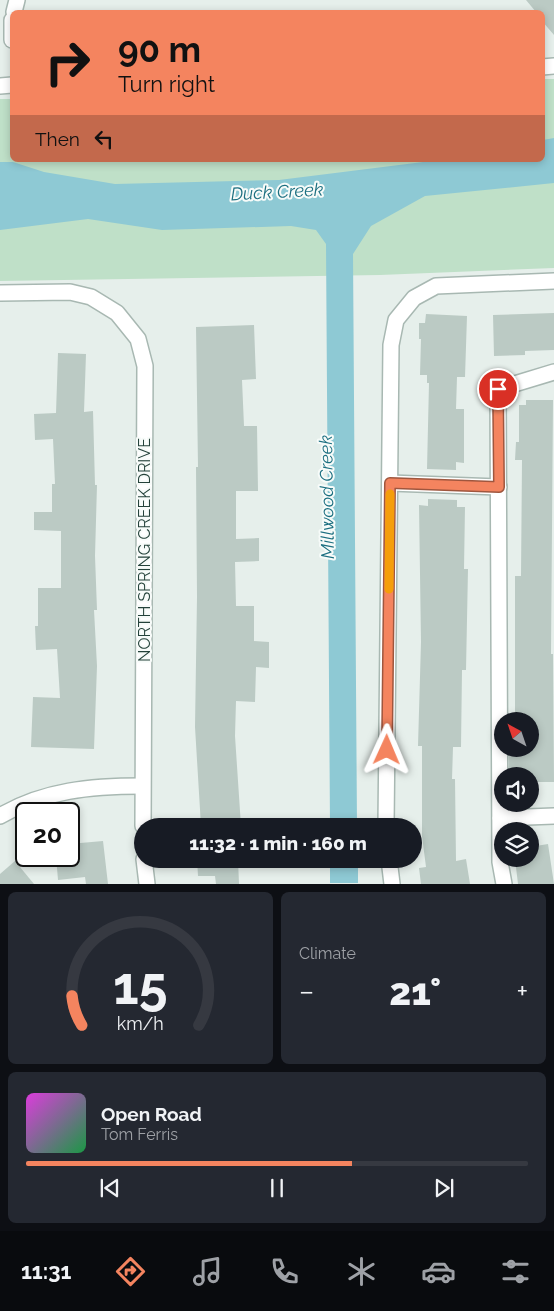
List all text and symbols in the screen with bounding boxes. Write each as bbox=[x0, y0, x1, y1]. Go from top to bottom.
text: 90 m bbox=[118, 29, 201, 70]
icon: right bbox=[35, 30, 100, 95]
text: Turn right bbox=[118, 71, 215, 97]
icon: left bbox=[90, 125, 118, 153]
text: Then bbox=[35, 128, 80, 150]
water label: Duck Creek bbox=[230, 179, 324, 204]
pin bbox=[477, 368, 519, 410]
icon: arrive bbox=[484, 375, 512, 403]
water label: Millwood Creek bbox=[315, 434, 338, 559]
street label: NORTH SPRING CREEK DRIVE bbox=[135, 438, 154, 662]
north arrow bbox=[494, 712, 539, 758]
map controls bbox=[494, 712, 539, 867]
position arrow bbox=[360, 723, 412, 775]
button: sound bbox=[494, 767, 539, 812]
speed limit sign: 20 bbox=[15, 802, 80, 867]
button: layers bbox=[494, 822, 539, 867]
text: 11:32 · 1 min · 160 m bbox=[189, 832, 367, 854]
text: Climate bbox=[299, 944, 356, 963]
text: 15 bbox=[113, 955, 168, 1016]
text: 21° bbox=[389, 969, 441, 1014]
text: − bbox=[299, 975, 314, 1008]
text: + bbox=[516, 975, 528, 1008]
text: km/h bbox=[117, 1013, 164, 1034]
text: Open Road bbox=[101, 1103, 202, 1125]
text: Tom Ferris bbox=[101, 1125, 178, 1144]
icon: previous bbox=[96, 1174, 124, 1202]
icon: pause bbox=[263, 1174, 291, 1202]
icon: next bbox=[430, 1174, 458, 1202]
icon: directions bbox=[113, 1254, 148, 1289]
icon: music bbox=[190, 1254, 225, 1289]
icon: phone bbox=[267, 1254, 302, 1289]
icon: climate bbox=[344, 1254, 379, 1289]
icon: car bbox=[421, 1254, 456, 1289]
icon: filters bbox=[498, 1254, 533, 1289]
text: 11:31 bbox=[21, 1258, 71, 1284]

